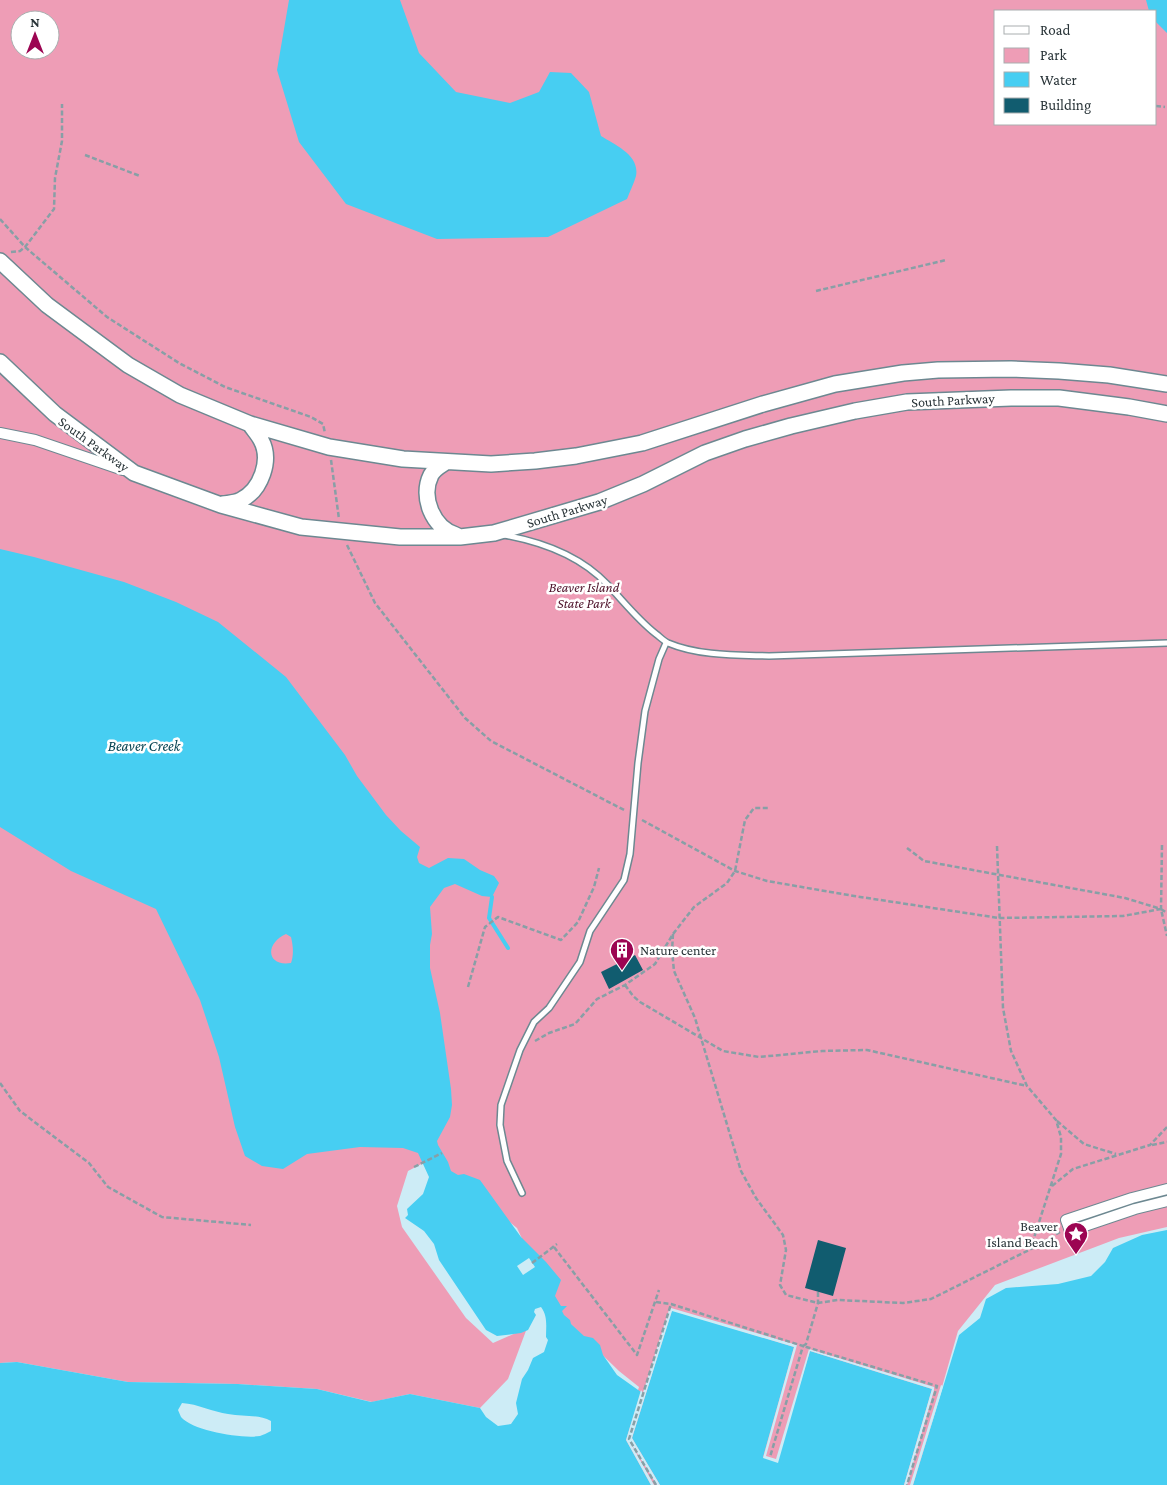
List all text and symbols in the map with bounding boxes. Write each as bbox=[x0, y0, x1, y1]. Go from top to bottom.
north arrow bbox=[10, 10, 60, 60]
legend bbox=[994, 10, 1157, 125]
text: N bbox=[30, 14, 40, 30]
text: Road bbox=[1040, 22, 1071, 38]
text: Park bbox=[1040, 47, 1067, 63]
text: Water bbox=[1040, 72, 1077, 88]
text: Building bbox=[1040, 97, 1091, 114]
street label: South Parkway bbox=[911, 390, 996, 410]
street label: South Parkway bbox=[56, 413, 133, 475]
street label: South Parkway bbox=[525, 491, 610, 531]
park label: Beaver Island State Park bbox=[549, 579, 620, 611]
water label: Beaver Creek bbox=[108, 738, 182, 754]
building icon: Nature center bbox=[609, 937, 635, 971]
place label: Nature center bbox=[640, 942, 716, 958]
place label: Beaver Island Beach bbox=[987, 1218, 1058, 1250]
place icon: Beaver Island Beach bbox=[1063, 1221, 1089, 1255]

